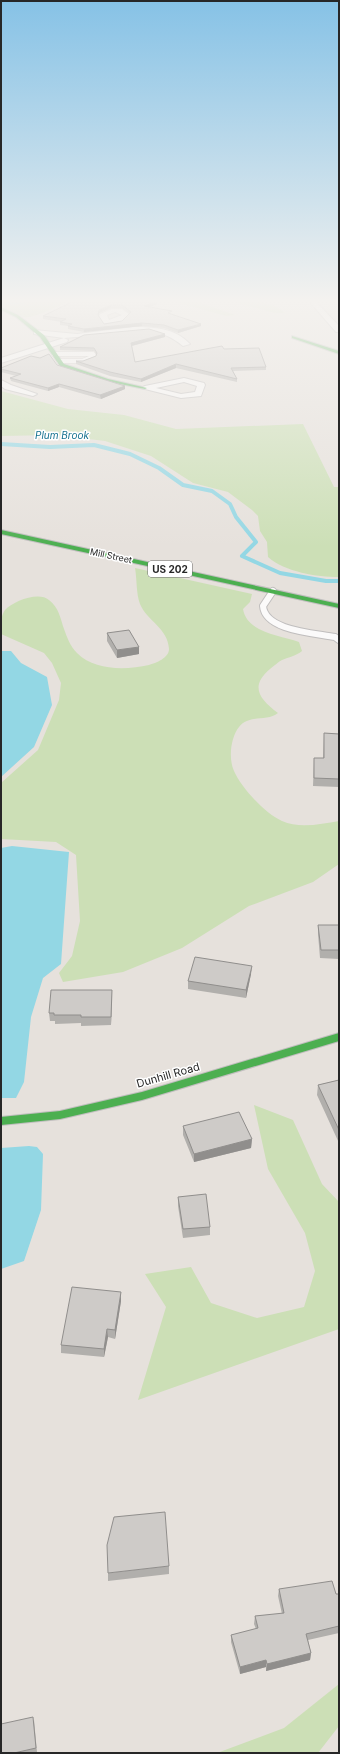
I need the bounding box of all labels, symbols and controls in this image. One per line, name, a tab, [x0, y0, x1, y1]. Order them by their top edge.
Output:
water label: Plum Brook	[35, 429, 89, 441]
street label: Mill Street	[89, 546, 133, 565]
road number: US 202	[148, 561, 192, 577]
street label: Dunhill Road	[135, 1059, 201, 1091]

